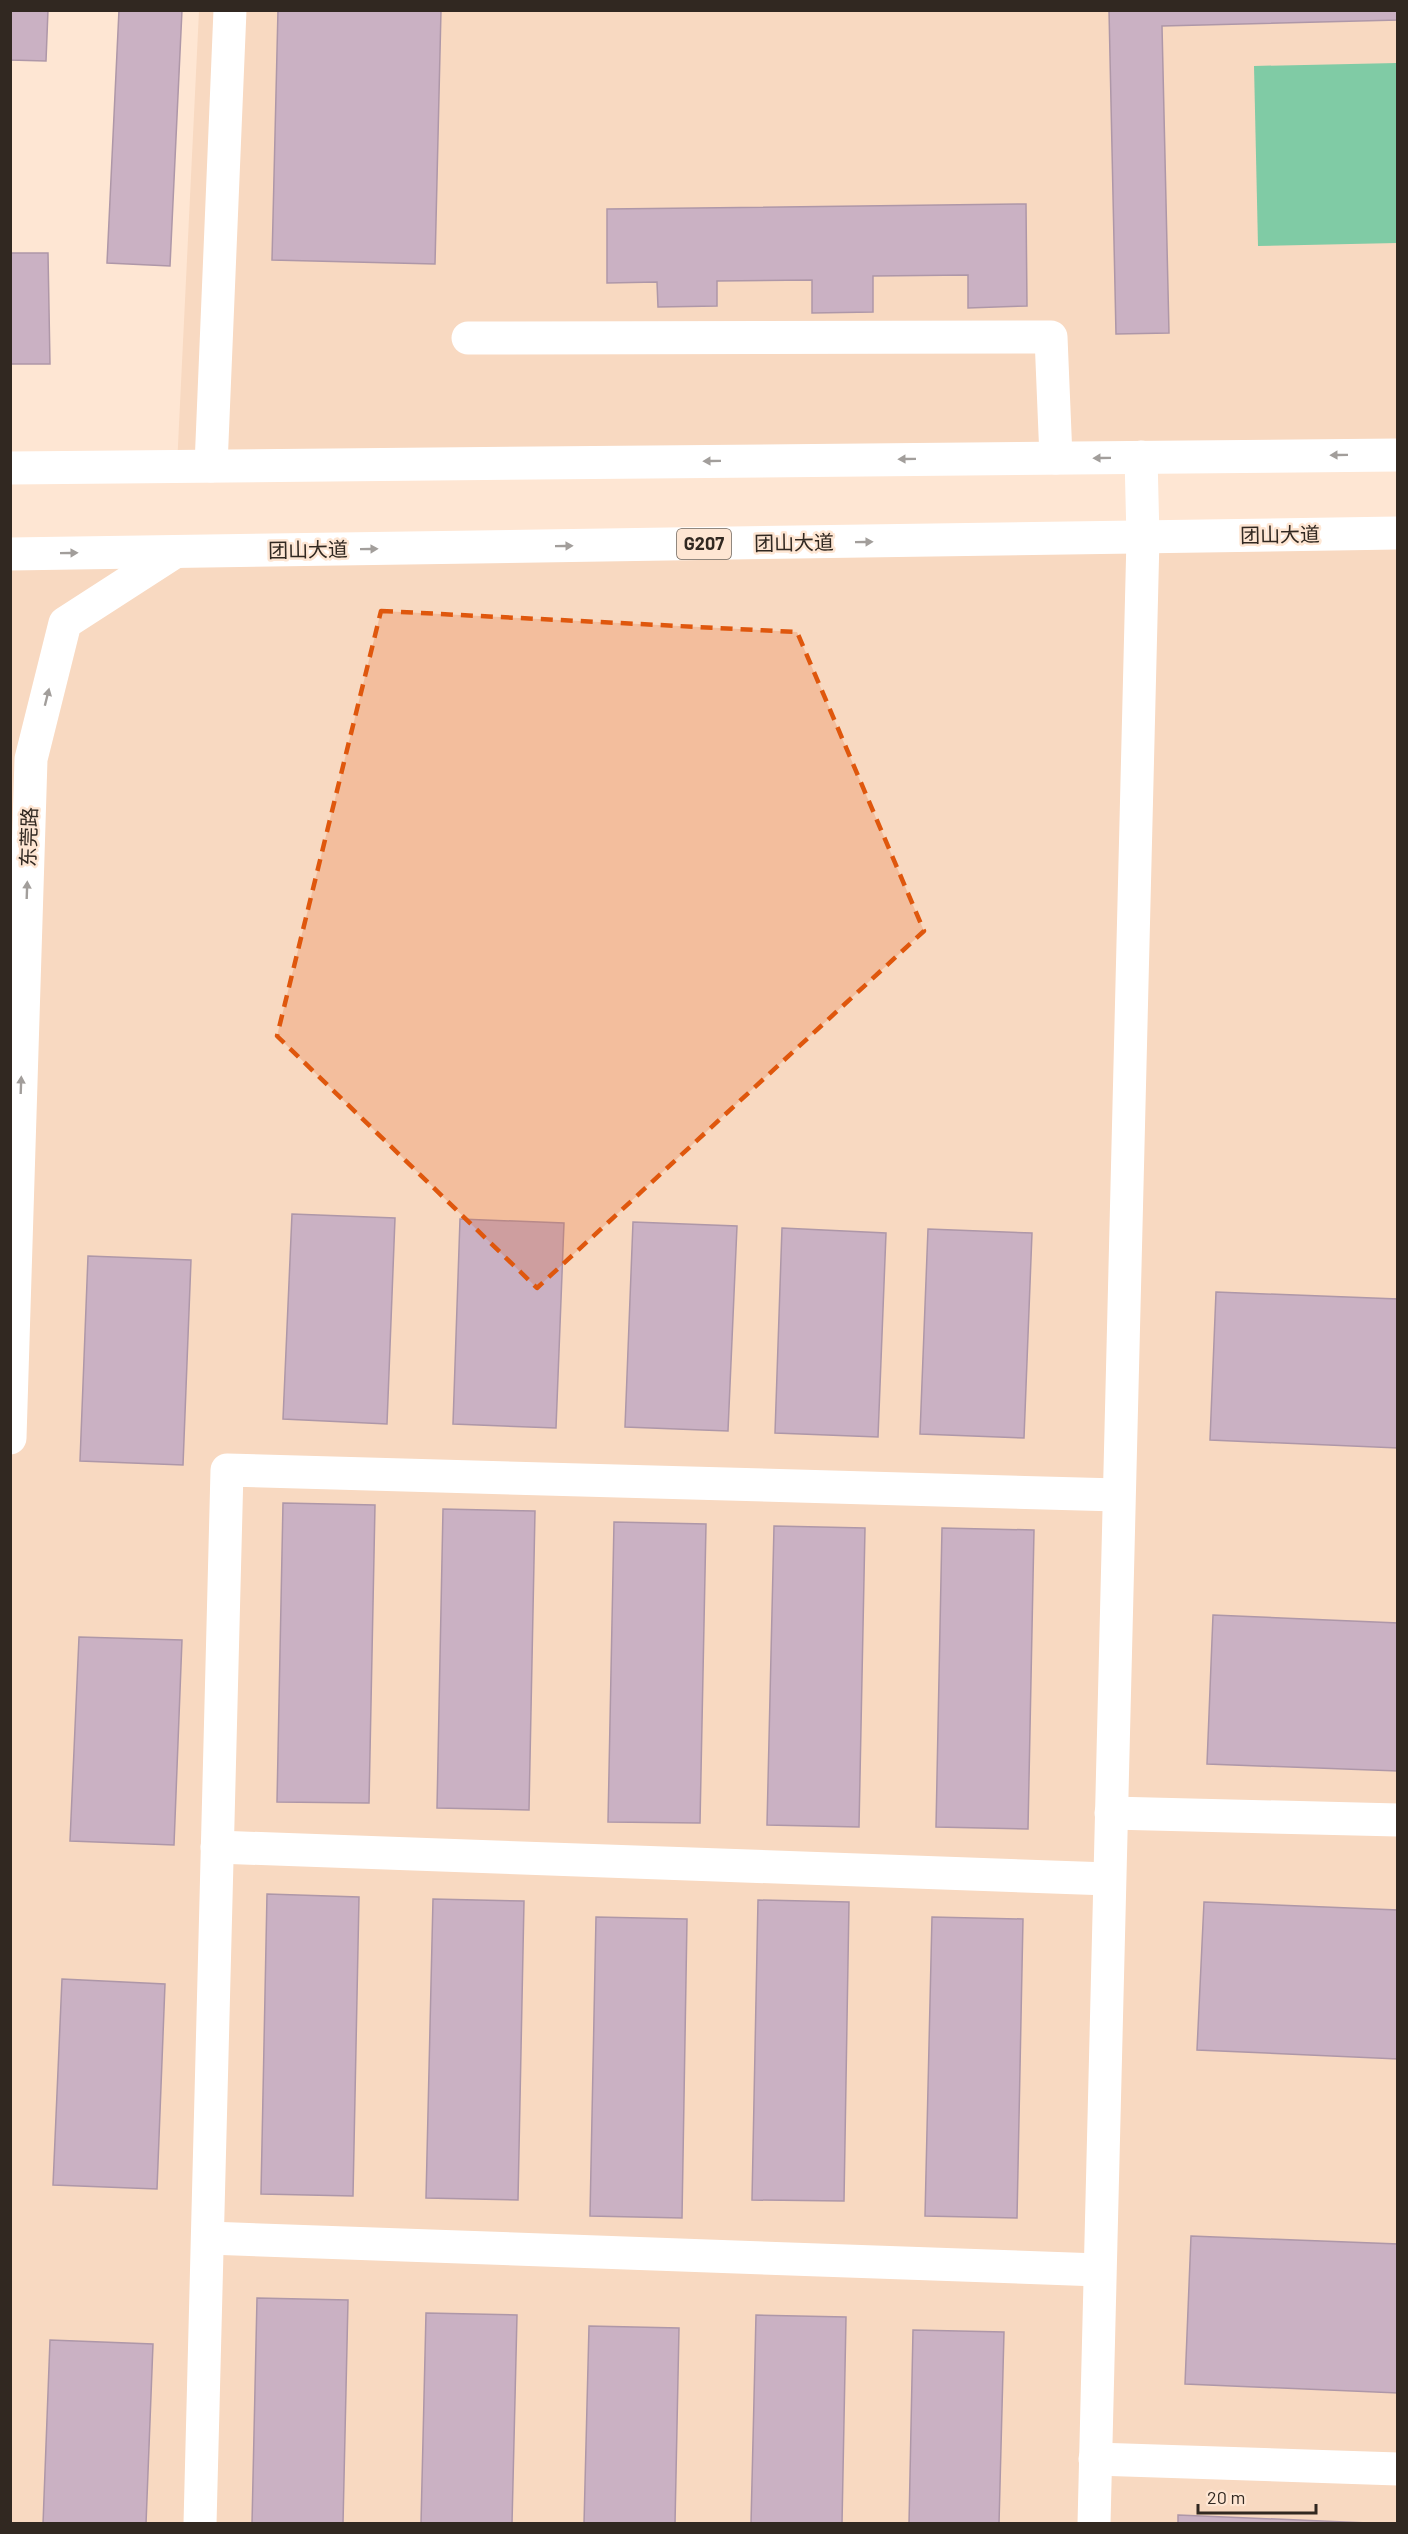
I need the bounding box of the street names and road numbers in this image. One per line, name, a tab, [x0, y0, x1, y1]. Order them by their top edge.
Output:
street label: 团山大道	[1240, 521, 1320, 547]
road number: G207	[677, 529, 731, 559]
street label: 团山大道	[754, 529, 834, 555]
street label: 团山大道	[268, 536, 348, 562]
street label: 东莞路	[15, 807, 41, 867]

